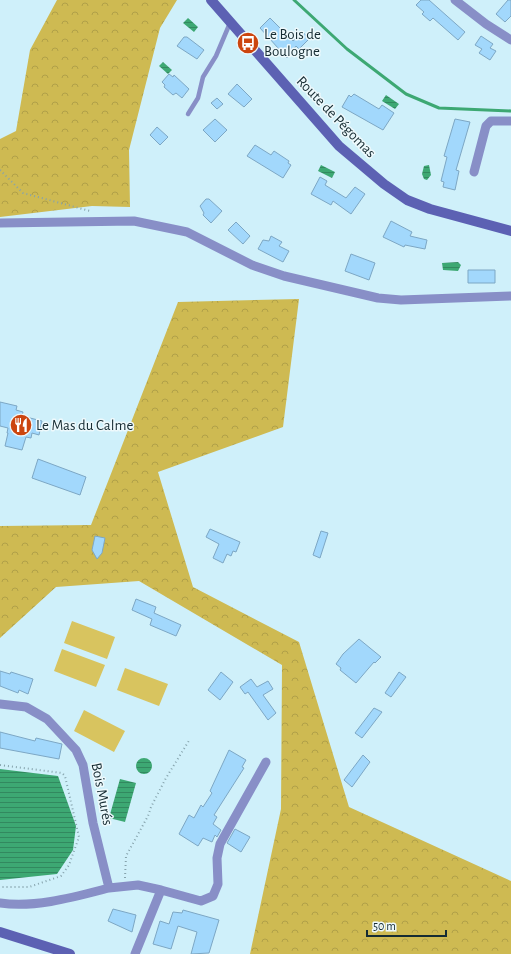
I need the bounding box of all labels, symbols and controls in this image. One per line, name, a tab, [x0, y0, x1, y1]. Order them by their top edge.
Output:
place label: Le Bois de Boulogne	[264, 27, 321, 59]
bus stop icon: Le Bois de Boulogne	[235, 30, 261, 56]
street label: Route de Pégomas	[293, 73, 379, 161]
restaurant icon: Le Mas du Calme	[8, 412, 34, 438]
place label: Le Mas du Calme	[36, 418, 133, 433]
street label: Bois Murés	[89, 762, 115, 826]
scale bar	[367, 912, 446, 938]
text: 50 m	[373, 920, 396, 932]

